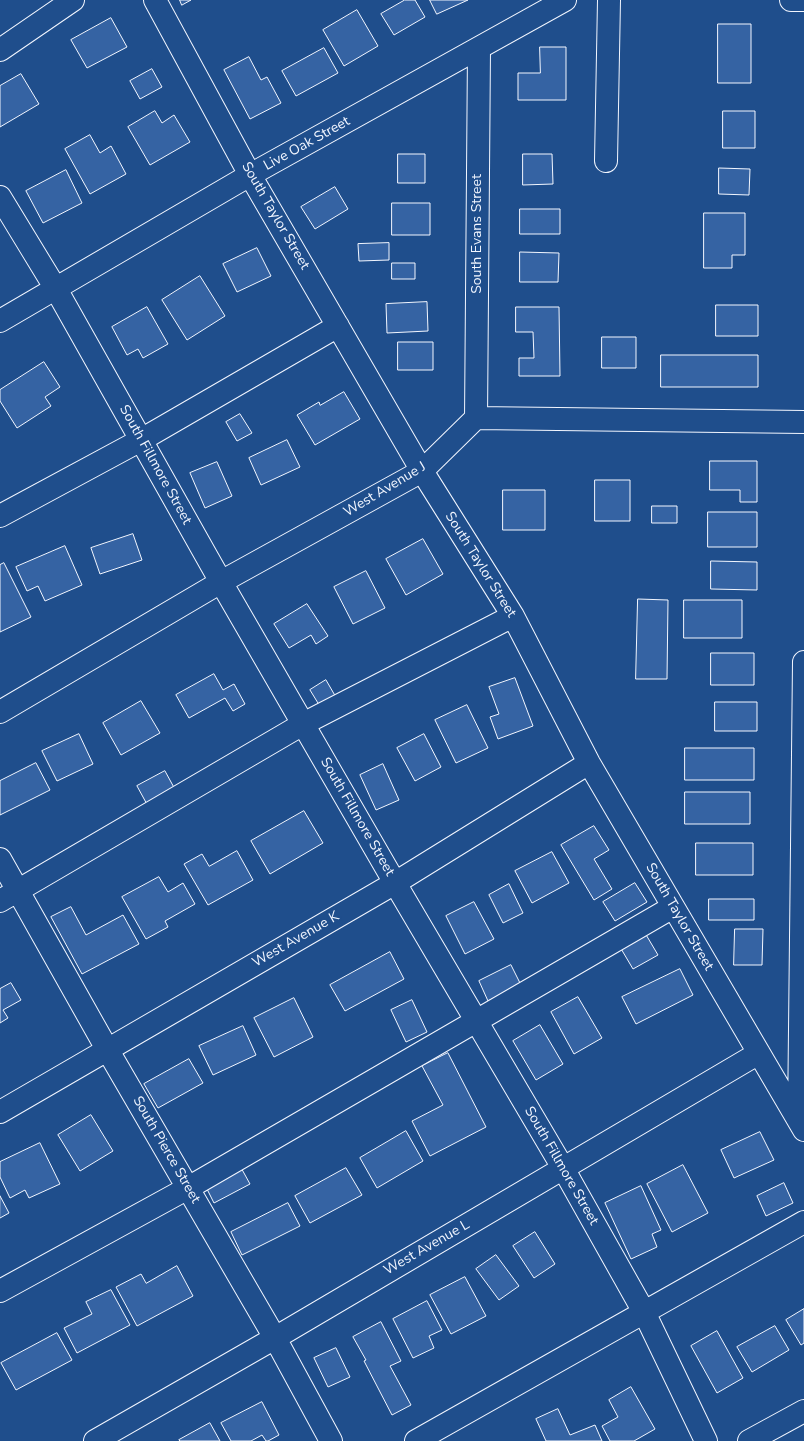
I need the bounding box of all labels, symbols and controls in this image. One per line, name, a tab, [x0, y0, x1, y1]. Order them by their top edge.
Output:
street label: Live Oak Street	[261, 113, 353, 175]
street label: South Taylor Street	[237, 159, 313, 273]
street label: South Evans Street	[470, 174, 486, 294]
street label: South Fillmore Street	[115, 402, 195, 528]
street label: West Avenue J	[341, 459, 429, 521]
street label: South Taylor Street	[441, 509, 519, 621]
street label: South Fillmore Street	[316, 755, 398, 879]
street label: South Taylor Street	[641, 860, 717, 974]
street label: West Avenue K	[250, 908, 342, 972]
street label: South Pierce Street	[129, 1094, 203, 1206]
street label: South Fillmore Street	[520, 1104, 602, 1228]
street label: West Avenue L	[381, 1217, 473, 1279]

